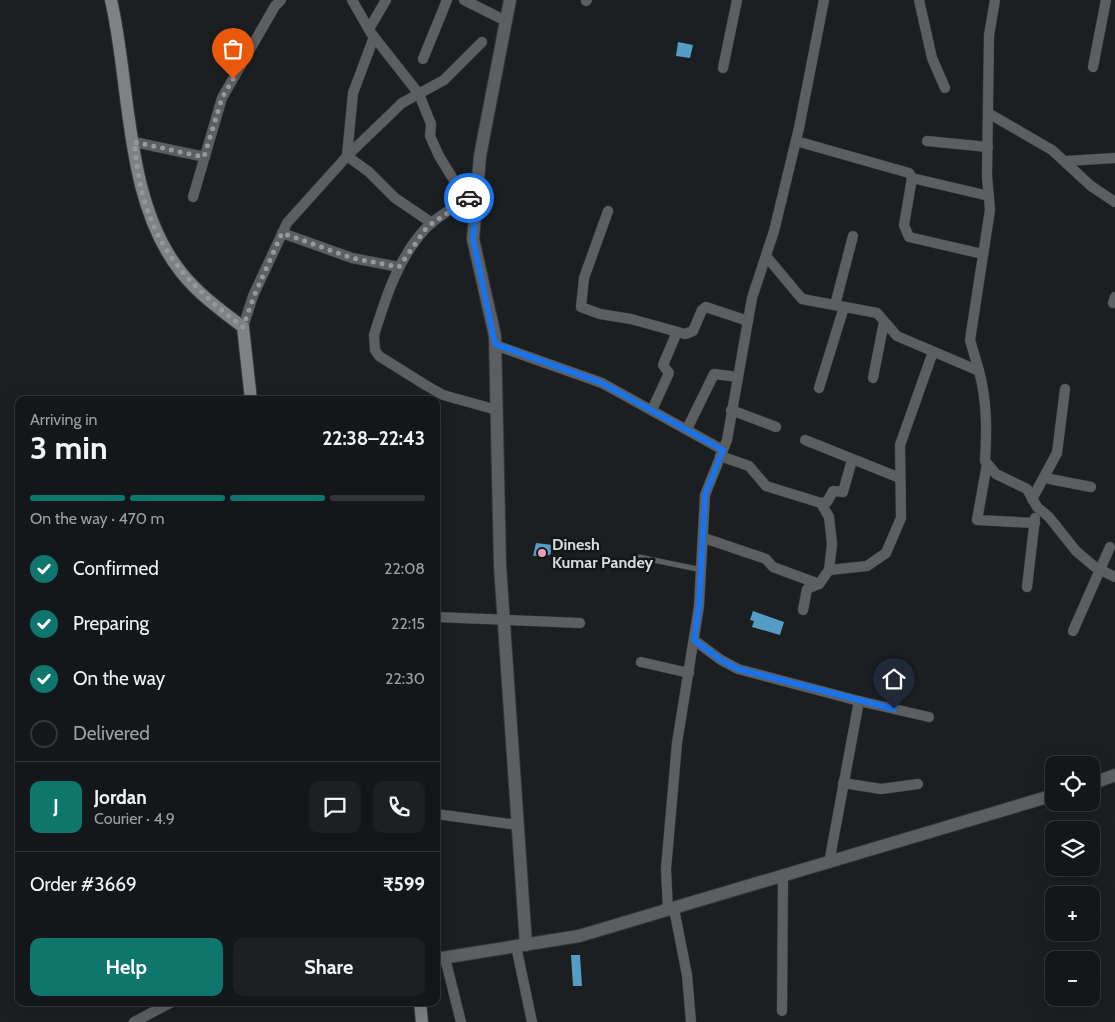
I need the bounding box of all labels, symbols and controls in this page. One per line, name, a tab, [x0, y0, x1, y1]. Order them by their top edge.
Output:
pin	[212, 28, 254, 79]
icon: bag	[219, 35, 247, 63]
courier	[444, 173, 494, 223]
icon: car	[455, 184, 483, 212]
text: Arriving in	[30, 410, 97, 429]
text: 22:38–22:43	[322, 427, 425, 450]
text: 3 min	[30, 428, 108, 467]
text: On the way · 470 m	[30, 509, 165, 528]
place label: Dinesh Kumar Pandey	[552, 535, 654, 572]
marker: Dinesh Kumar Pandey	[536, 547, 548, 559]
icon: check	[30, 555, 58, 583]
text: Confirmed	[73, 557, 159, 580]
text: 22:08	[384, 559, 425, 578]
icon: check	[30, 610, 58, 638]
text: Preparing	[73, 612, 149, 635]
text: 22:15	[391, 614, 425, 633]
pin	[873, 658, 915, 709]
icon: check	[30, 665, 58, 693]
icon: home	[880, 665, 908, 693]
text: On the way	[73, 667, 165, 690]
text: 22:30	[385, 669, 425, 688]
text: Delivered	[73, 722, 150, 745]
map controls	[1045, 756, 1100, 1006]
button: locate	[1045, 756, 1100, 811]
button: chat	[309, 781, 361, 833]
button: phone	[373, 781, 425, 833]
text: Jordan	[94, 786, 147, 809]
text: J	[53, 795, 59, 818]
text: Courier · 4.9	[94, 809, 175, 828]
button: layers	[1045, 821, 1100, 876]
text: Order #3669	[30, 873, 137, 896]
text: ₹599	[383, 873, 425, 896]
button: +	[1045, 886, 1100, 941]
button: Help	[30, 938, 223, 996]
button: Share	[233, 938, 425, 996]
button: −	[1045, 951, 1100, 1006]

